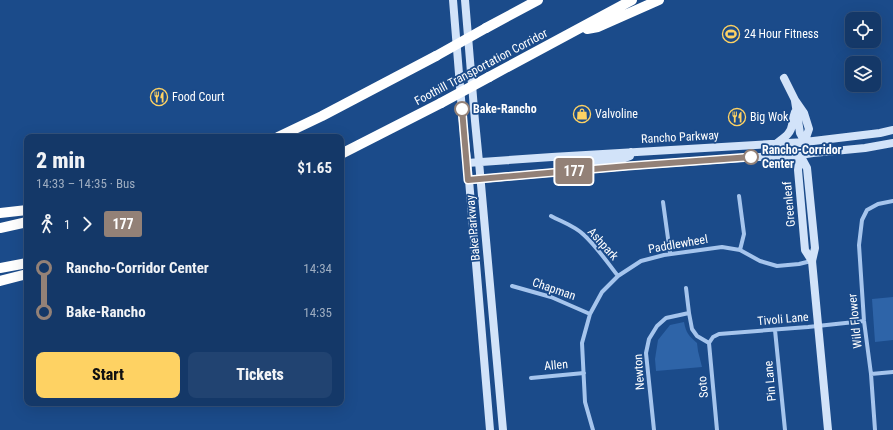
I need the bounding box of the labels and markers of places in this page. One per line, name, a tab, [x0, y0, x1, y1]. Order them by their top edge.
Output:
sports icon: 24 Hour Fitness	[721, 24, 741, 44]
place label: 24 Hour Fitness	[744, 27, 819, 41]
restaurant icon: Food Court	[149, 87, 169, 107]
place label: Food Court	[172, 90, 225, 104]
marker: Bake-Rancho	[454, 101, 470, 117]
place label: Bake-Rancho	[473, 102, 537, 116]
shop icon: Valvoline	[572, 104, 592, 124]
place label: Valvoline	[595, 107, 638, 121]
restaurant icon: Big Wok	[727, 107, 747, 127]
place label: Big Wok	[750, 110, 789, 124]
place label: Rancho-Corridor Center	[762, 143, 842, 171]
marker: Rancho-Corridor Center	[743, 149, 759, 165]

